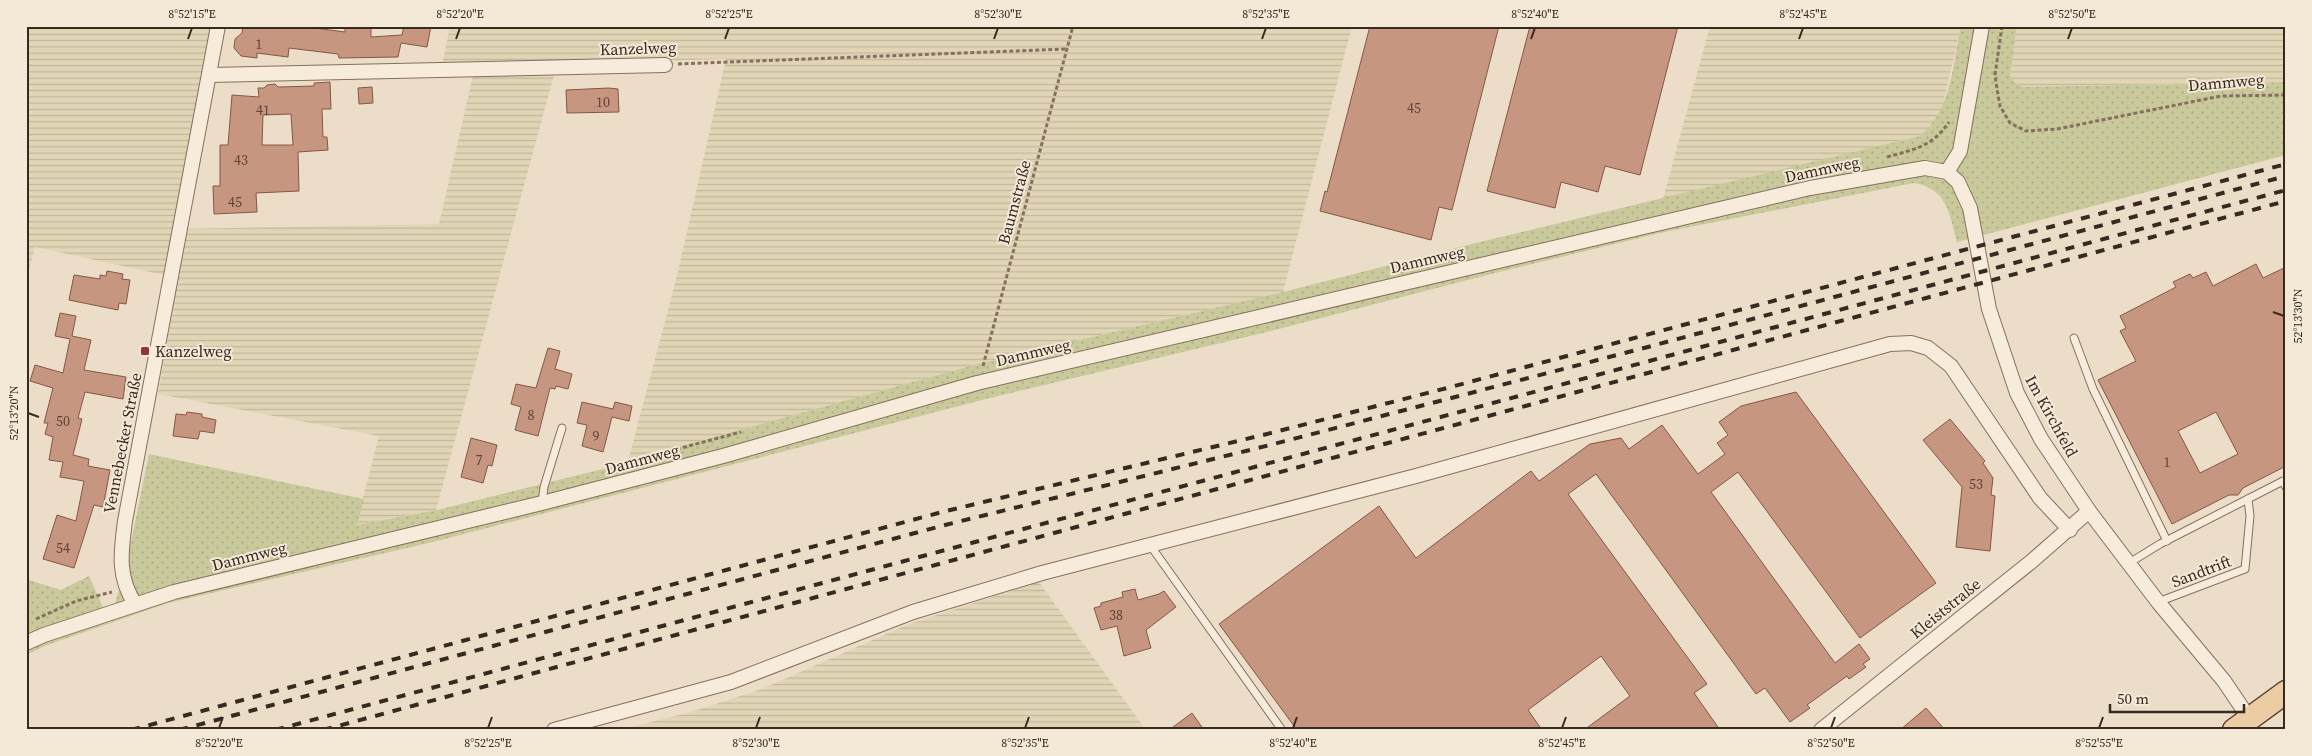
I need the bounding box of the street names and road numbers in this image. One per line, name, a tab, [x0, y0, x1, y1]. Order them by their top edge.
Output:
street label: Kanzelweg	[599, 36, 677, 60]
street label: Dammweg	[2187, 68, 2265, 96]
street label: Dammweg	[1782, 150, 1862, 188]
street label: Baumstraße	[992, 157, 1036, 247]
street label: Dammweg	[1387, 240, 1467, 278]
street label: Dammweg	[993, 333, 1073, 371]
street label: Vennebecker Straße	[98, 371, 146, 515]
street label: Im Kirchfeld	[2020, 371, 2084, 461]
street label: Dammweg	[602, 439, 682, 479]
street label: Dammweg	[209, 536, 289, 576]
street label: Sandtrift	[2168, 549, 2235, 592]
street label: Kleiststraße	[1905, 573, 1985, 643]

